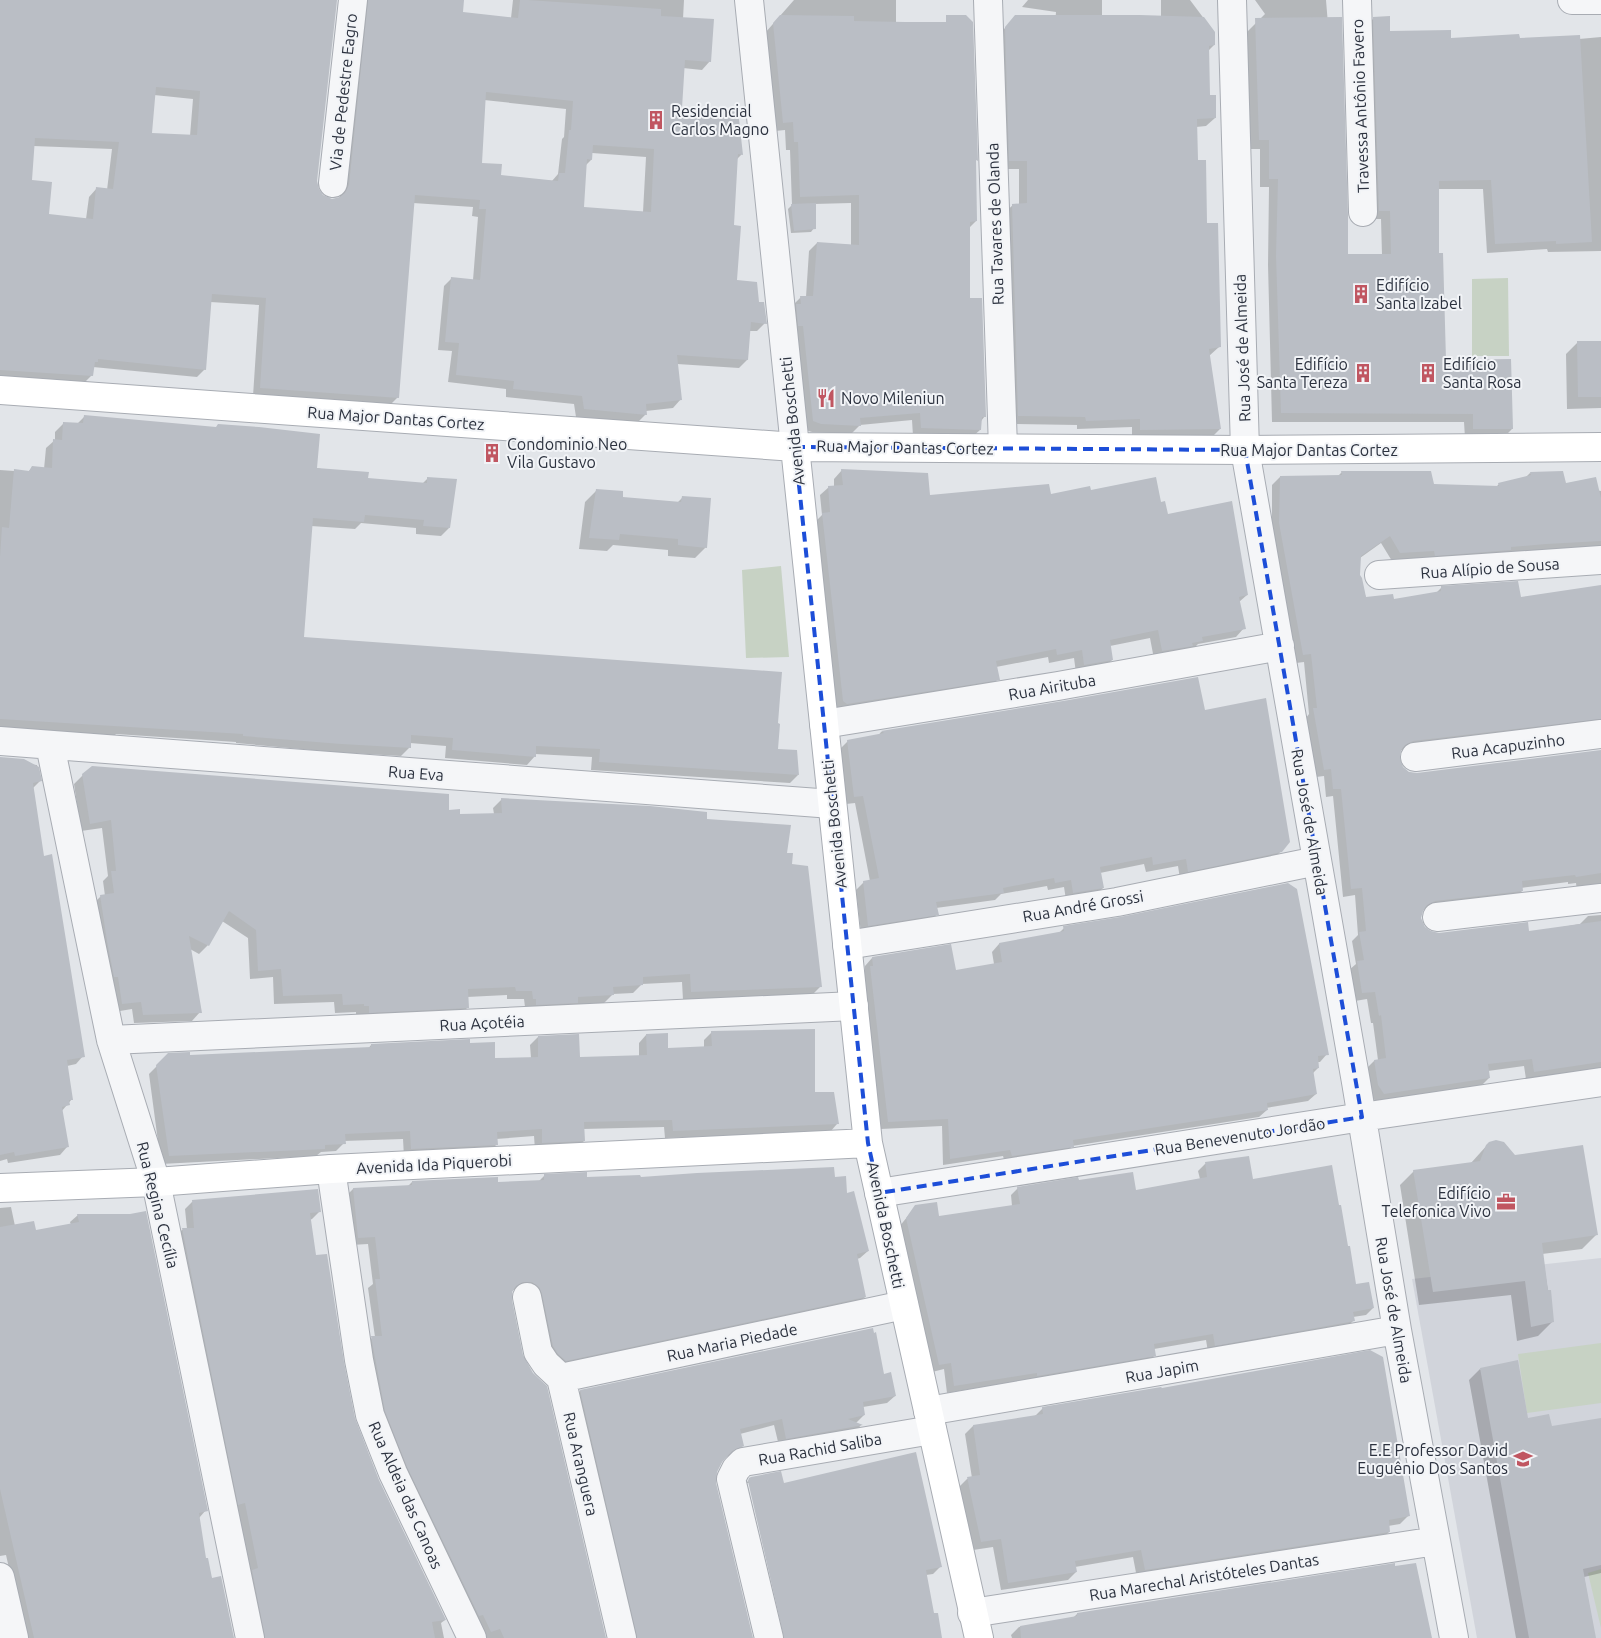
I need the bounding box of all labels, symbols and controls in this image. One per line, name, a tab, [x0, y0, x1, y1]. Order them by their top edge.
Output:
street label: Via de Pedestre Eagro	[326, 12, 360, 172]
street label: Travessa Antônio Favero	[1348, 19, 1372, 193]
place label: Residencial Carlos Magno	[671, 102, 769, 138]
building icon: Residencial Carlos Magno	[645, 109, 667, 131]
street label: Rua Tavares de Olanda	[983, 143, 1007, 305]
street label: Rua José de Almeida	[1230, 274, 1254, 422]
place label: Edifício Santa Izabel	[1376, 276, 1462, 312]
building icon: Edifício Santa Izabel	[1350, 283, 1372, 305]
place label: Edifício Santa Tereza	[1257, 355, 1348, 391]
place label: Edifício Santa Rosa	[1443, 355, 1521, 391]
street label: Avenida Boschetti	[776, 356, 808, 486]
building icon: Edifício Santa Tereza	[1352, 362, 1374, 384]
building icon: Edifício Santa Rosa	[1417, 362, 1439, 384]
restaurant icon: Novo Mileniun	[815, 387, 837, 409]
place label: Novo Mileniun	[841, 389, 945, 407]
street label: Rua Major Dantas Cortez	[307, 403, 485, 433]
place label: Condominio Neo Vila Gustavo	[507, 435, 627, 471]
street label: Rua Major Dantas Cortez	[816, 436, 994, 458]
street label: Rua Major Dantas Cortez	[1220, 441, 1398, 459]
building icon: Condominio Neo Vila Gustavo	[481, 442, 503, 464]
street label: Rua Alípio de Sousa	[1420, 554, 1560, 582]
street label: Rua Airituba	[1007, 670, 1097, 704]
street label: Rua Acapuzinho	[1450, 730, 1566, 762]
street label: Rua José de Almeida	[1288, 747, 1332, 897]
street label: Avenida Boschetti	[818, 759, 850, 889]
street label: Rua Eva	[388, 762, 444, 784]
street label: Rua André Grossi	[1021, 887, 1145, 925]
street label: Rua Açotéia	[439, 1012, 525, 1034]
street label: Rua Benevenuto Jordão	[1153, 1114, 1327, 1158]
street label: Rua Regina Cecília	[134, 1140, 182, 1270]
street label: Avenida Ida Piquerobi	[356, 1151, 512, 1177]
street label: Avenida Boschetti	[864, 1160, 908, 1290]
place label: Edifício Telefonica Vivo	[1382, 1184, 1491, 1220]
office icon: Edifício Telefonica Vivo	[1495, 1191, 1517, 1213]
street label: Rua José de Almeida	[1372, 1235, 1416, 1385]
street label: Rua Maria Piedade	[665, 1319, 799, 1365]
street label: Rua Japim	[1124, 1356, 1200, 1386]
street label: Rua Aranguera	[560, 1410, 602, 1518]
street label: Rua Aldeia das Canoas	[365, 1418, 447, 1572]
street label: Rua Rachid Saliba	[757, 1429, 883, 1469]
place label: E.E Professor David Euguênio Dos Santos	[1357, 1441, 1508, 1477]
school or university icon: E.E Professor David Euguênio Dos Santos	[1512, 1448, 1534, 1470]
street label: Rua Marechal Aristóteles Dantas	[1088, 1550, 1320, 1604]

